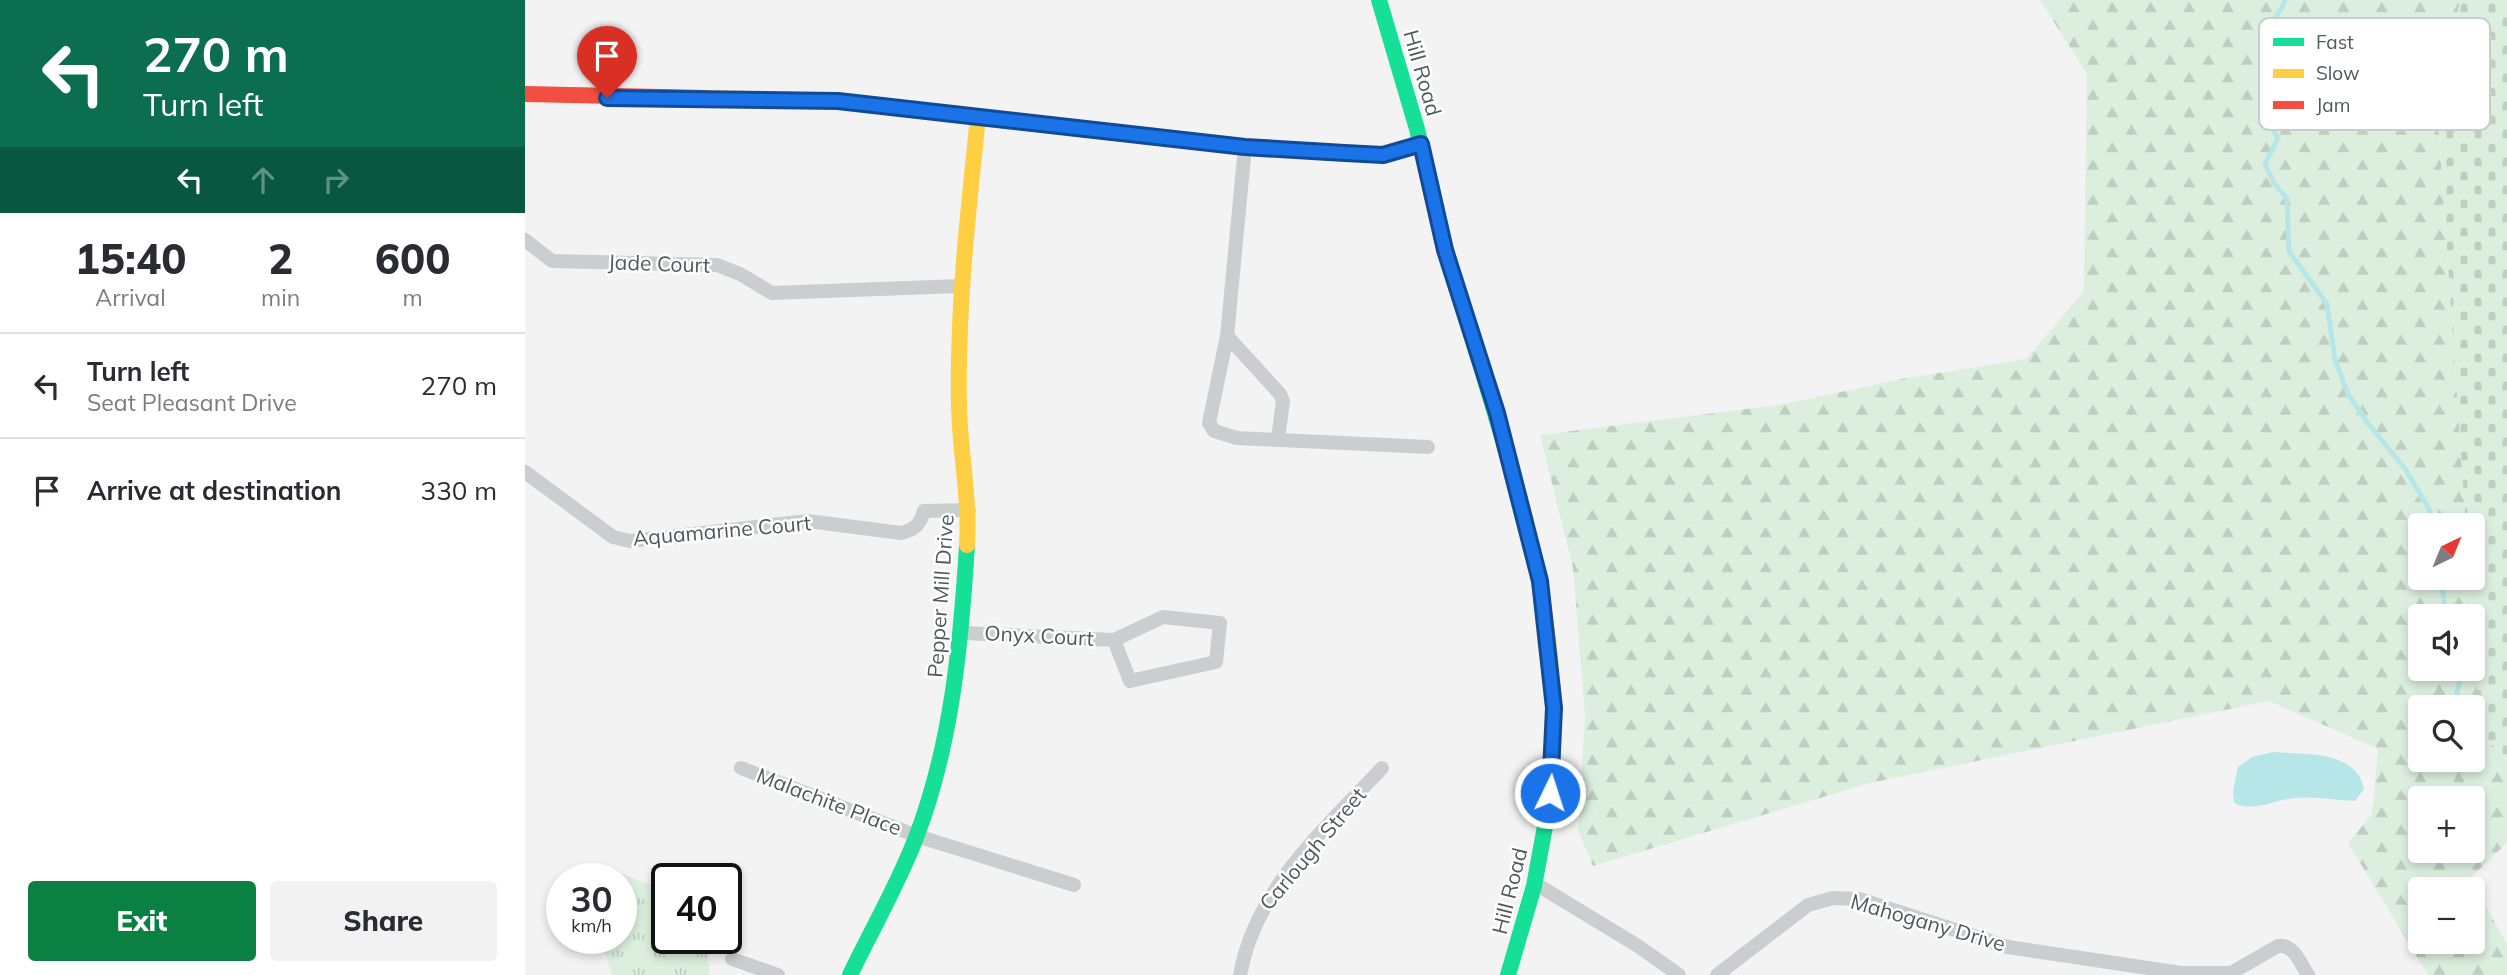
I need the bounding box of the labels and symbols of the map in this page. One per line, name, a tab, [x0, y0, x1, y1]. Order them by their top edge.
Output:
legend	[2259, 18, 2490, 130]
pin	[577, 26, 637, 98]
street label: Hill Road	[1398, 27, 1448, 119]
text: Fast	[2316, 30, 2354, 54]
text: Slow	[2316, 61, 2360, 85]
text: Jam	[2316, 93, 2350, 117]
street label: Jade Court	[607, 248, 711, 278]
street label: Aquamarine Court	[632, 509, 812, 551]
street label: Pepper Mill Drive	[921, 513, 959, 678]
north arrow	[2408, 513, 2485, 590]
street label: Onyx Court	[984, 619, 1094, 651]
position arrow	[1513, 756, 1587, 830]
street label: Malachite Place	[753, 762, 905, 841]
street label: Carlough Street	[1253, 782, 1371, 915]
street label: Hill Road	[1486, 845, 1532, 937]
speed limit sign: 40	[651, 863, 742, 954]
street label: Mahogany Drive	[1848, 888, 2009, 957]

